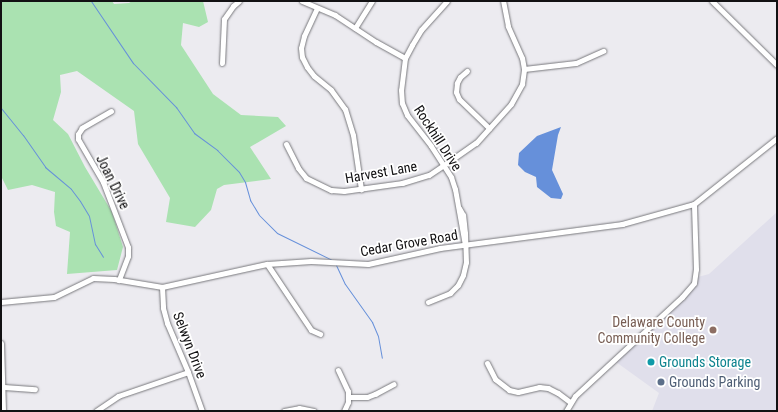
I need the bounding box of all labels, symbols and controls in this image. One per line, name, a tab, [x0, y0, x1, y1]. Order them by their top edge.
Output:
street label: Rockhill Drive	[411, 102, 465, 174]
street label: Joan Drive	[93, 152, 133, 212]
street label: Harvest Lane	[344, 157, 418, 187]
street label: Cedar Grove Road	[359, 226, 459, 260]
street label: Selwyn Drive	[170, 309, 210, 381]
place label: Delaware County Community College	[598, 314, 705, 346]
marker: Delaware County Community College	[708, 325, 718, 335]
place label: Grounds Storage	[659, 354, 751, 370]
marker: Grounds Storage	[646, 357, 656, 367]
place label: Grounds Parking	[669, 374, 760, 390]
marker: Grounds Parking	[656, 377, 666, 387]

